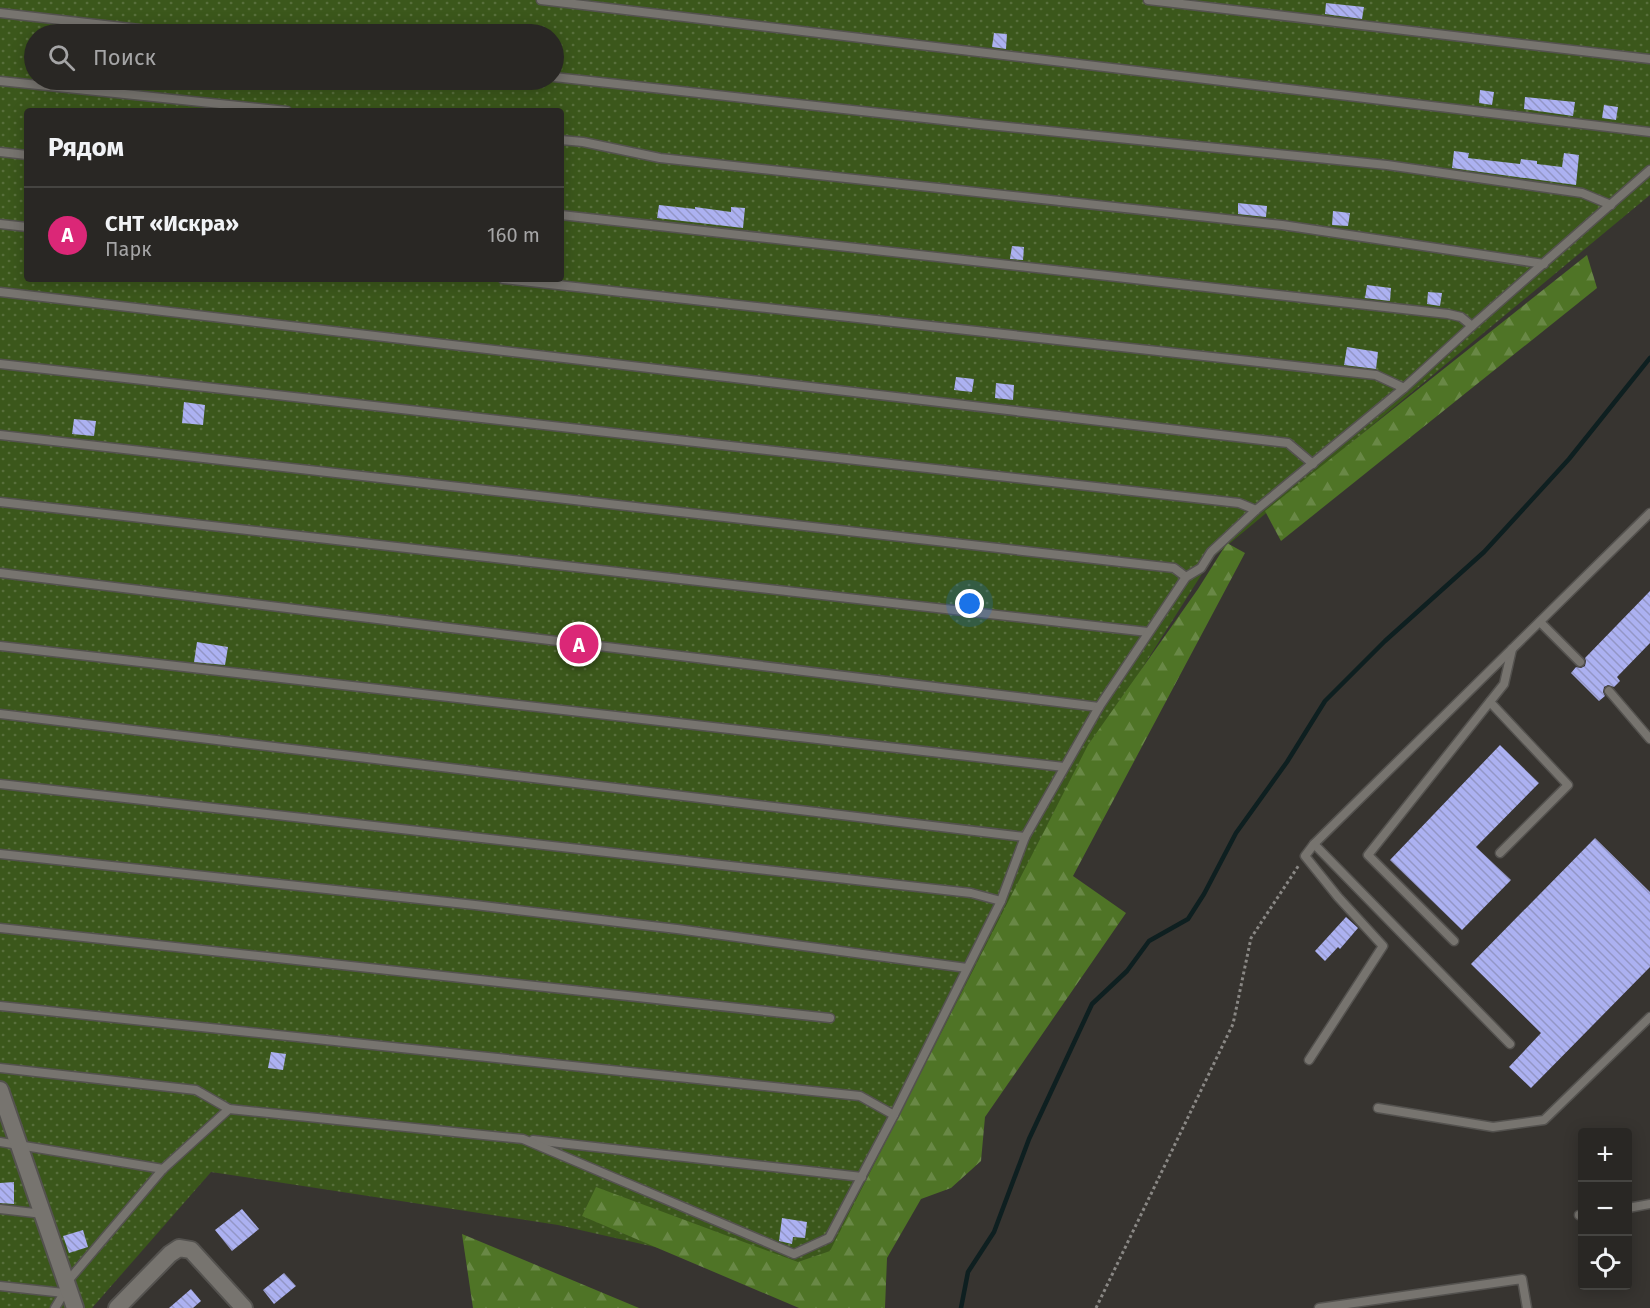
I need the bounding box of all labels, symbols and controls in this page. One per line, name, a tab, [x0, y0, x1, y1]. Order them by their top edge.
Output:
search box	[24, 24, 564, 90]
icon: search	[45, 41, 78, 74]
text: Поиск	[93, 44, 156, 71]
text: Рядом	[48, 132, 124, 163]
text: СНТ «Искра»	[105, 210, 239, 237]
text: A	[62, 223, 73, 247]
text: 160 m	[487, 223, 540, 247]
text: Парк	[105, 237, 152, 261]
your location	[955, 589, 984, 618]
pin: A	[560, 622, 598, 666]
map controls	[1578, 1128, 1632, 1290]
button: +	[1578, 1128, 1632, 1182]
button: −	[1578, 1182, 1632, 1236]
button: locate	[1578, 1236, 1632, 1290]

